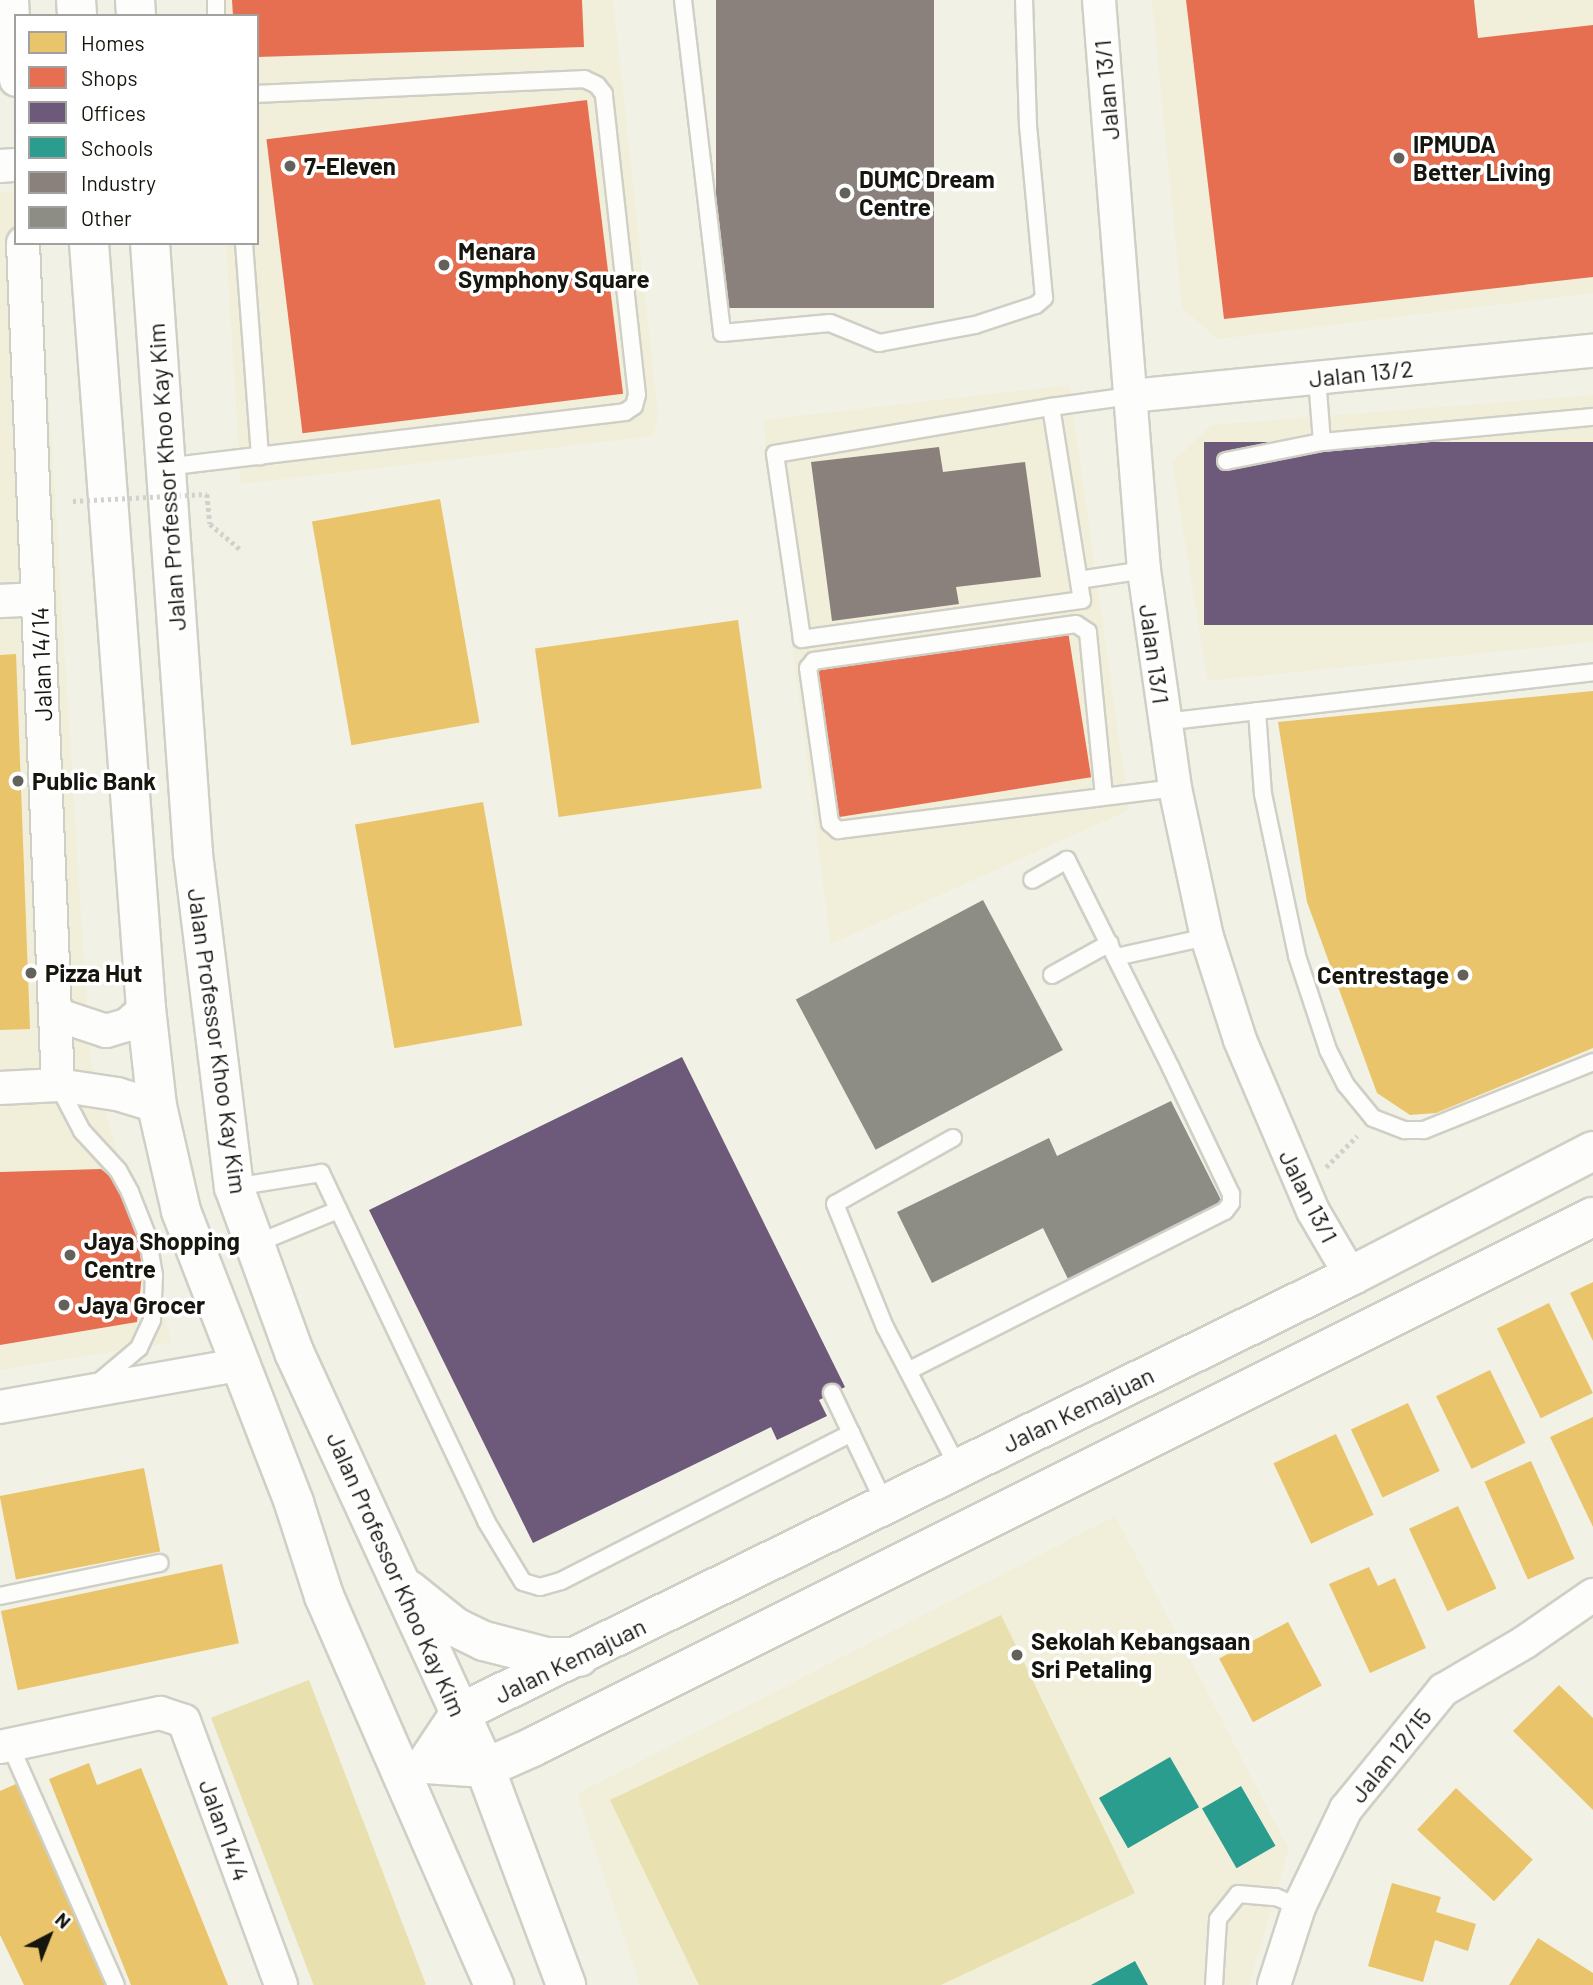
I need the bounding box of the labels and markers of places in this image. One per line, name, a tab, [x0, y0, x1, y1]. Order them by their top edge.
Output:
place label: IPMUDA Better Living	[1413, 130, 1551, 186]
marker: IPMUDA Better Living	[1391, 150, 1407, 166]
place label: 7-Eleven	[304, 152, 396, 180]
marker: 7-Eleven	[282, 158, 298, 174]
place label: DUMC Dream Centre	[859, 165, 995, 221]
marker: DUMC Dream Centre	[837, 185, 853, 201]
place label: Menara Symphony Square	[458, 237, 650, 293]
marker: Menara Symphony Square	[436, 257, 452, 273]
place label: Public Bank	[32, 767, 156, 795]
marker: Public Bank	[10, 773, 26, 789]
place label: Pizza Hut	[45, 959, 142, 987]
place label: Centrestage	[1317, 961, 1449, 989]
marker: Pizza Hut	[23, 965, 39, 981]
marker: Centrestage	[1455, 967, 1471, 983]
place label: Jaya Shopping Centre	[84, 1227, 240, 1283]
marker: Jaya Shopping Centre	[62, 1247, 78, 1263]
place label: Jaya Grocer	[78, 1291, 205, 1319]
marker: Jaya Grocer	[56, 1297, 72, 1313]
place label: Sekolah Kebangsaan Sri Petaling	[1031, 1627, 1250, 1683]
marker: Sekolah Kebangsaan Sri Petaling	[1009, 1647, 1025, 1663]

